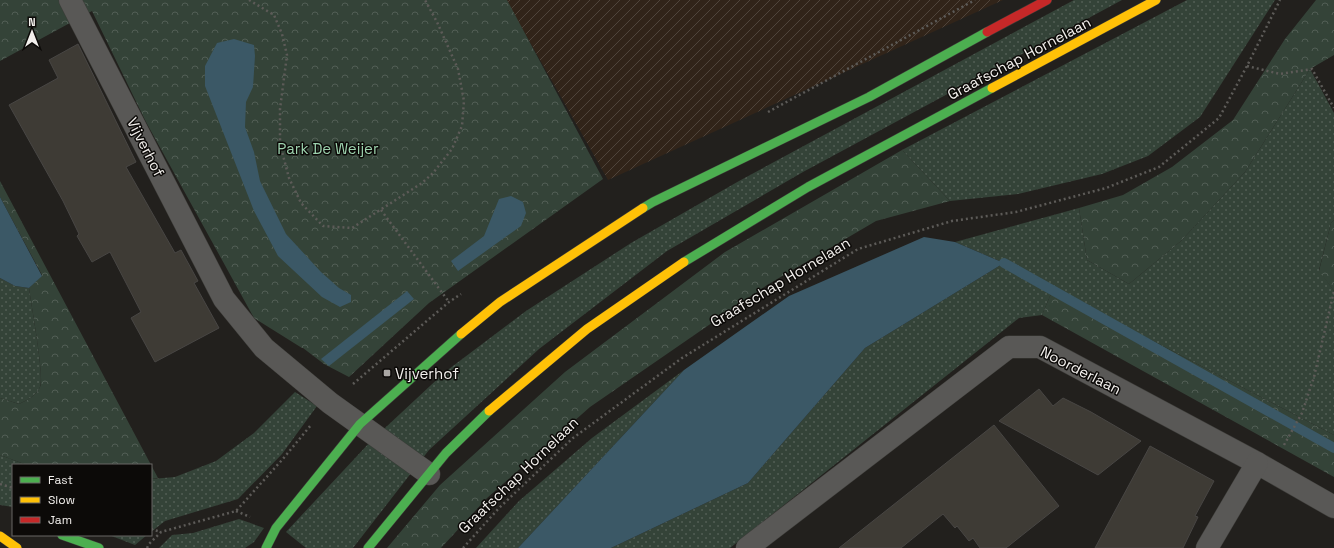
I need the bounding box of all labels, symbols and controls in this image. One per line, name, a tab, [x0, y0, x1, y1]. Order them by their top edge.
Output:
north arrow	[12, 12, 52, 52]
street label: Graafschap Hornelaan	[944, 12, 1094, 104]
text: N	[28, 15, 36, 29]
street label: Vijverhof	[123, 114, 169, 180]
park label: Park De Weijer	[277, 139, 379, 158]
street label: Graafschap Hornelaan	[707, 233, 853, 331]
street label: Noorderlaan	[1037, 342, 1125, 398]
place label: Vijverhof	[395, 364, 459, 383]
marker: Vijverhof	[382, 368, 392, 378]
street label: Graafschap Hornelaan	[454, 413, 582, 537]
legend	[12, 464, 152, 536]
text: Fast	[48, 472, 73, 488]
text: Slow	[48, 492, 75, 508]
text: Jam	[48, 512, 72, 528]

